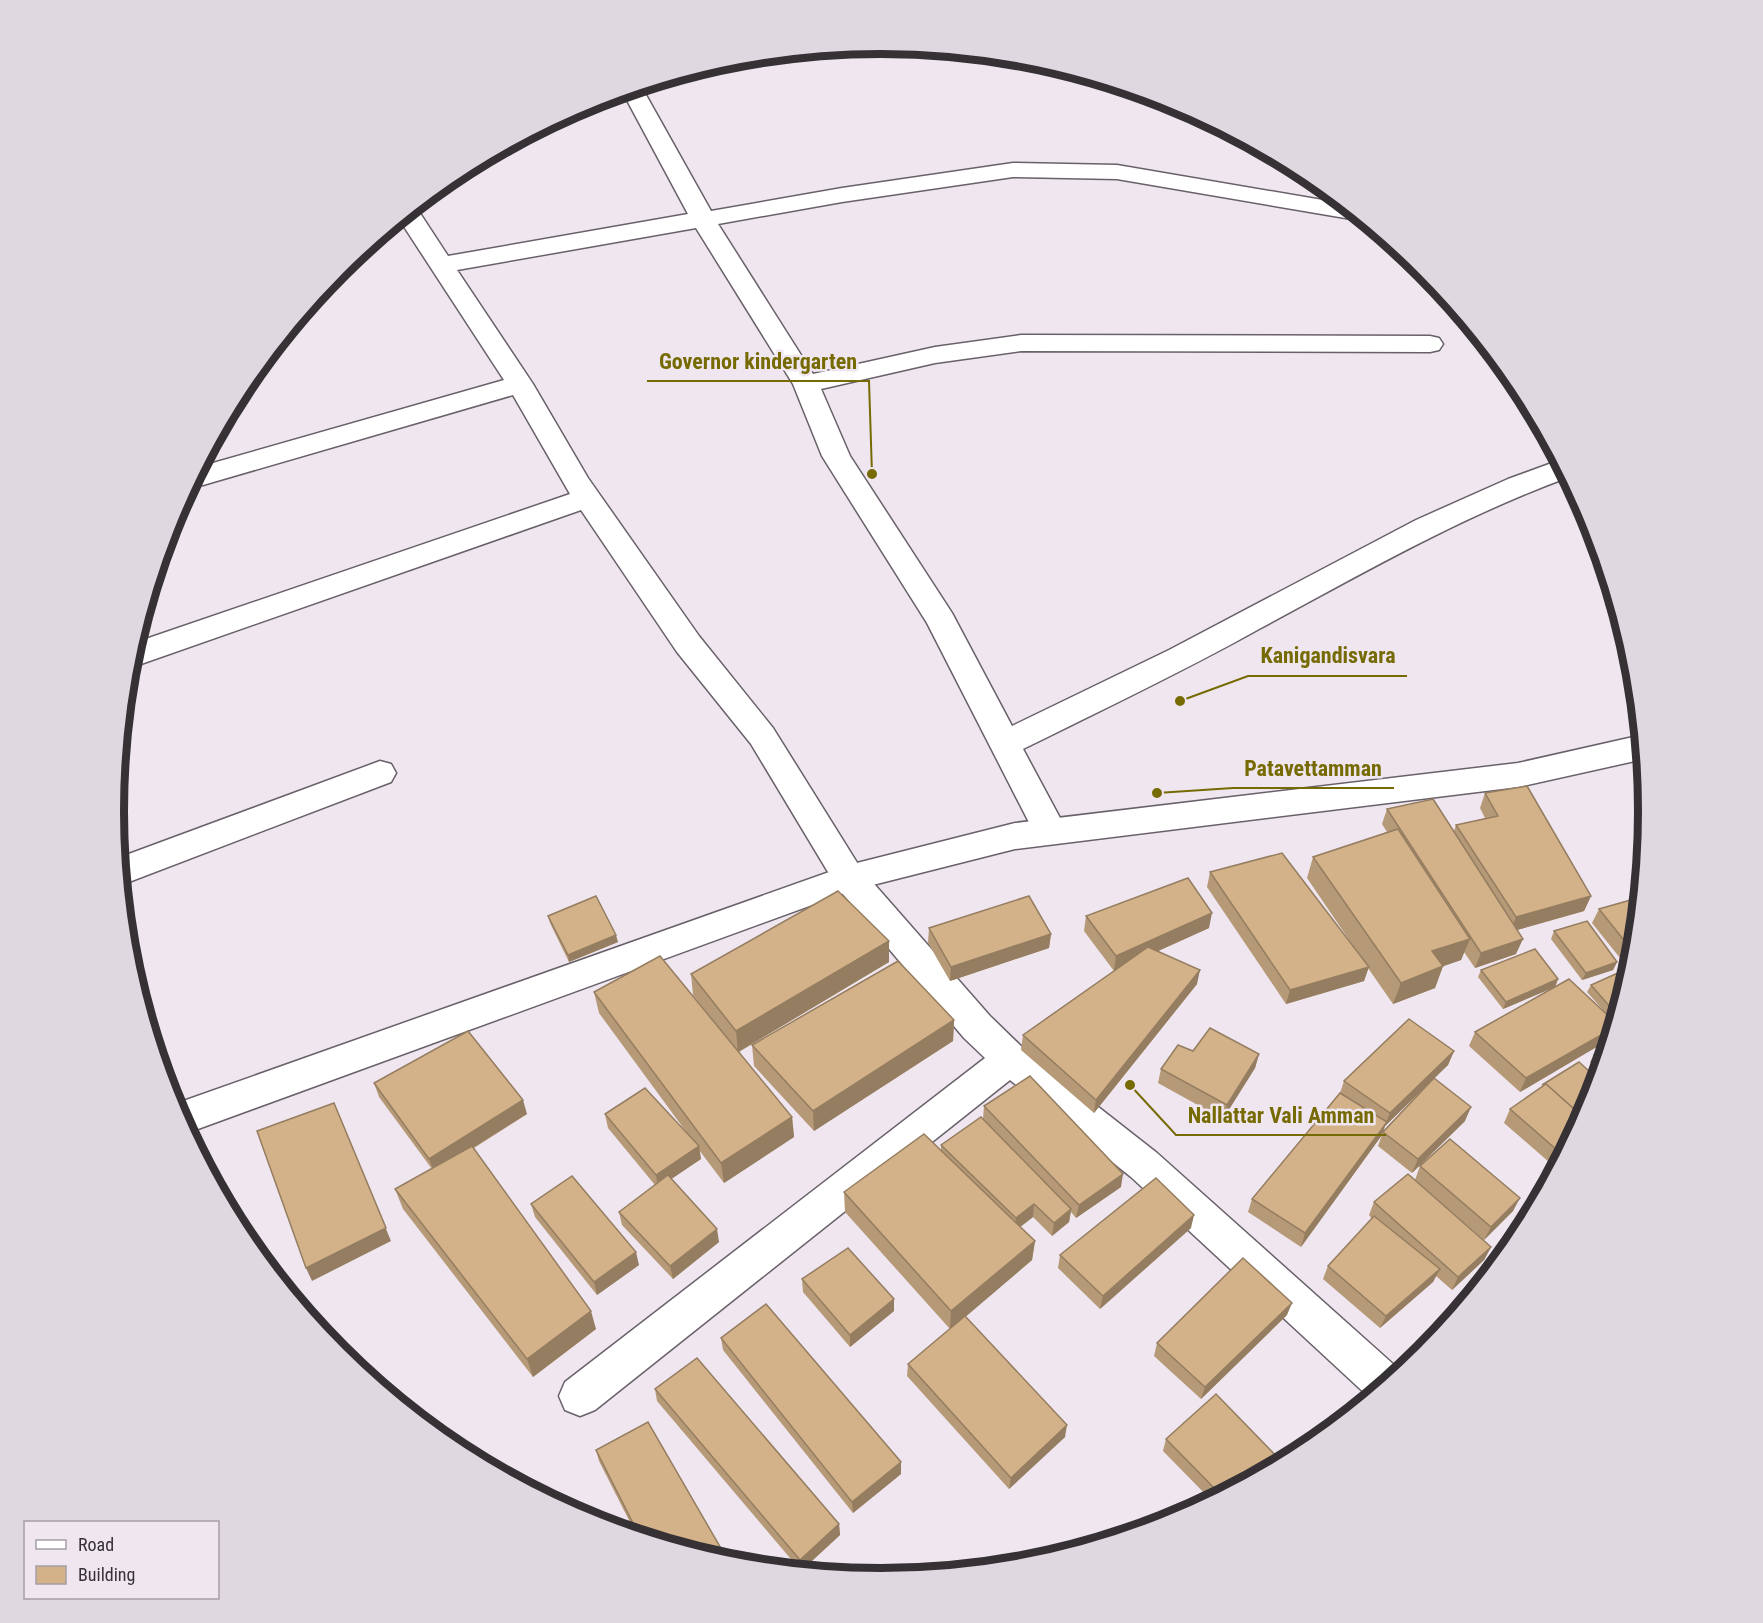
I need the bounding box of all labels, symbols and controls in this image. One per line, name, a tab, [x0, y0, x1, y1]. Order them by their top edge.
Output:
callout: Governor kindergarten	[647, 341, 869, 381]
text: Governor kindergarten	[659, 349, 857, 374]
callout: Kanigandisvara	[1248, 636, 1407, 676]
text: Kanigandisvara	[1260, 643, 1396, 668]
callout: Patavettamman	[1233, 748, 1394, 788]
text: Patavettamman	[1244, 756, 1382, 781]
callout: Nallattar Vali Amman	[1176, 1095, 1386, 1135]
text: Nallattar Vali Amman	[1188, 1103, 1374, 1128]
legend	[24, 1521, 219, 1599]
text: Road	[78, 1534, 114, 1555]
text: Building	[78, 1564, 135, 1585]

